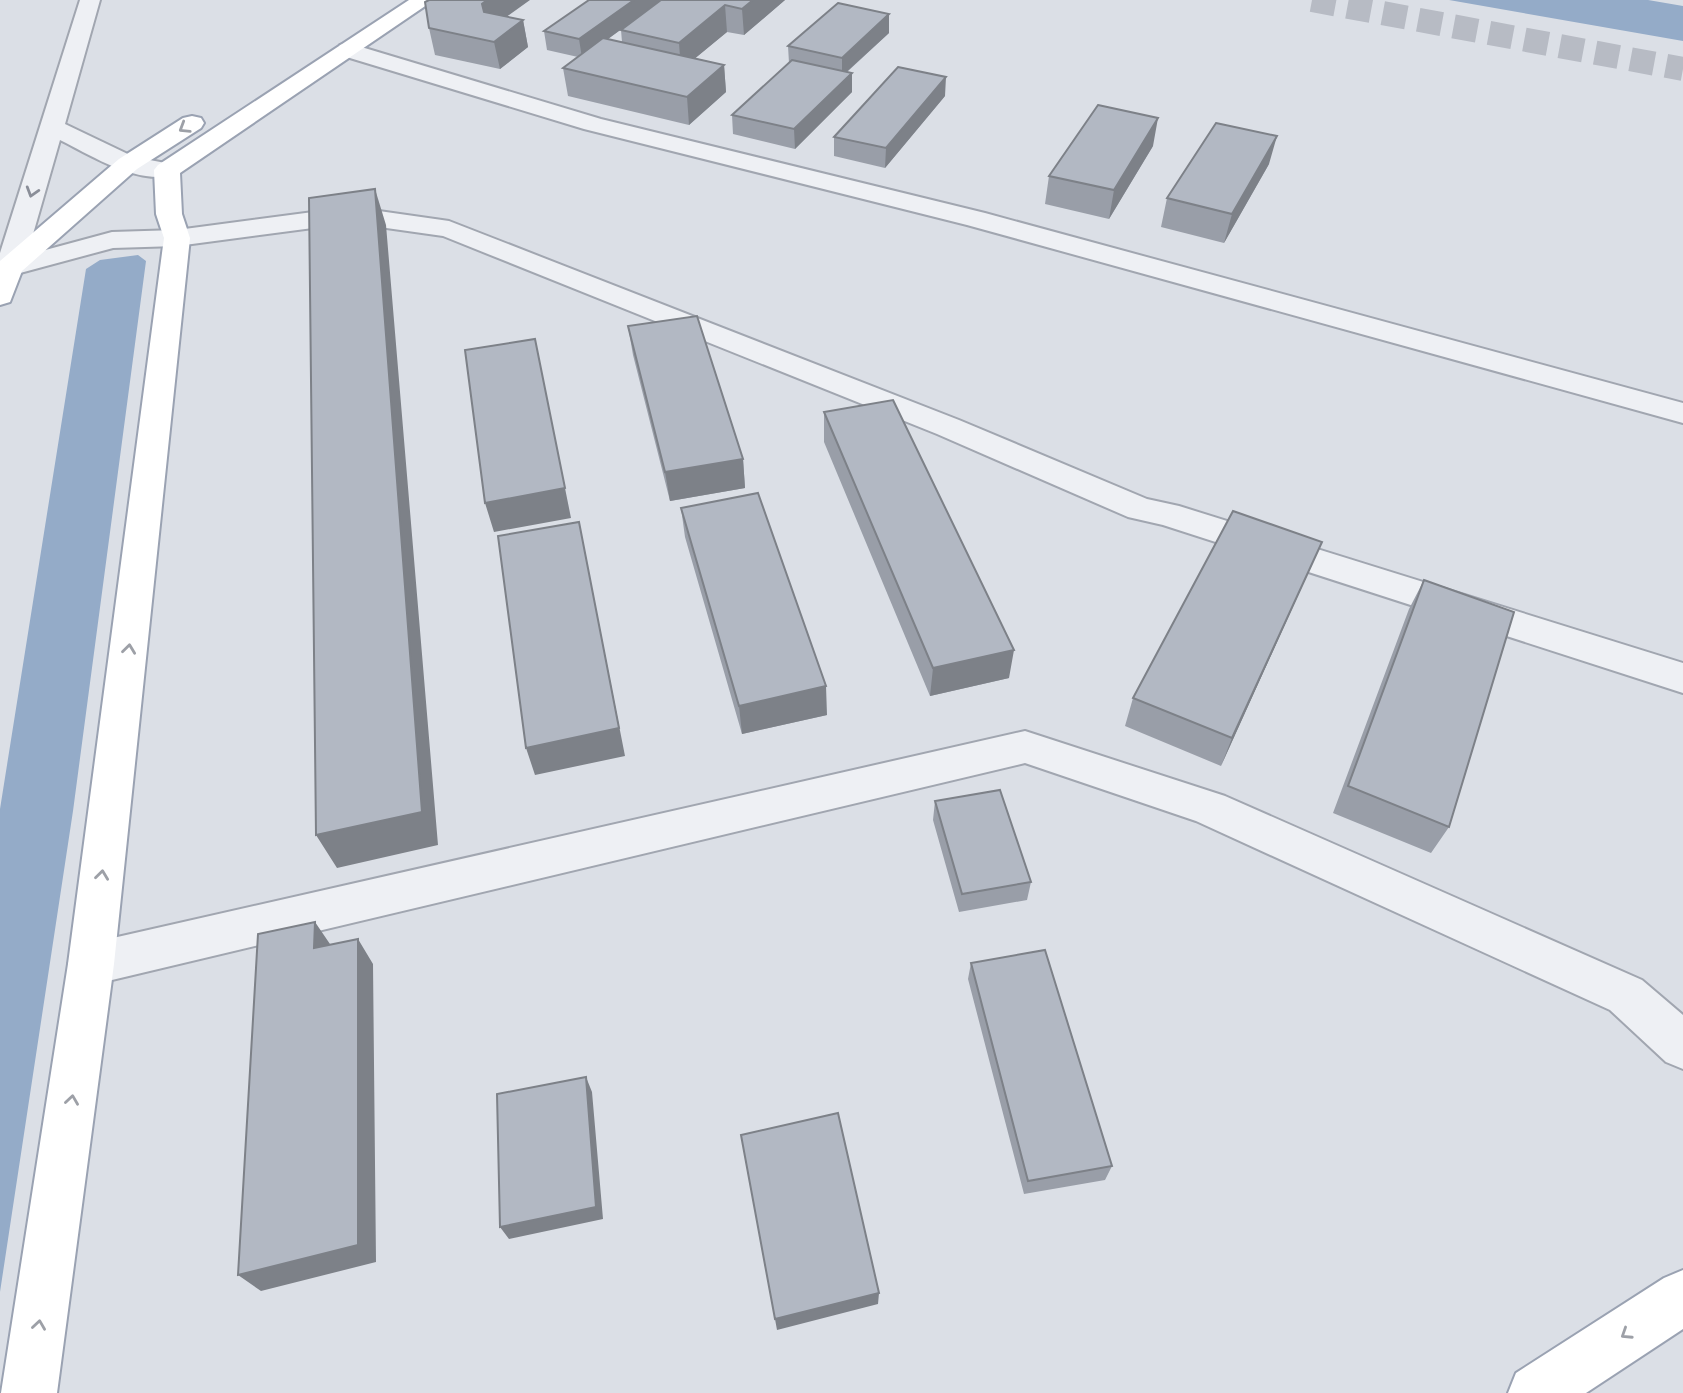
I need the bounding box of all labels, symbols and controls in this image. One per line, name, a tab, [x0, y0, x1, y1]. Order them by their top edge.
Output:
one-way arrow	[179, 120, 192, 133]
one-way arrow	[26, 185, 40, 198]
one-way arrow	[121, 643, 136, 655]
one-way arrow	[94, 869, 109, 880]
one-way arrow	[64, 1094, 79, 1106]
one-way arrow	[31, 1320, 46, 1331]
one-way arrow	[1621, 1326, 1634, 1338]

